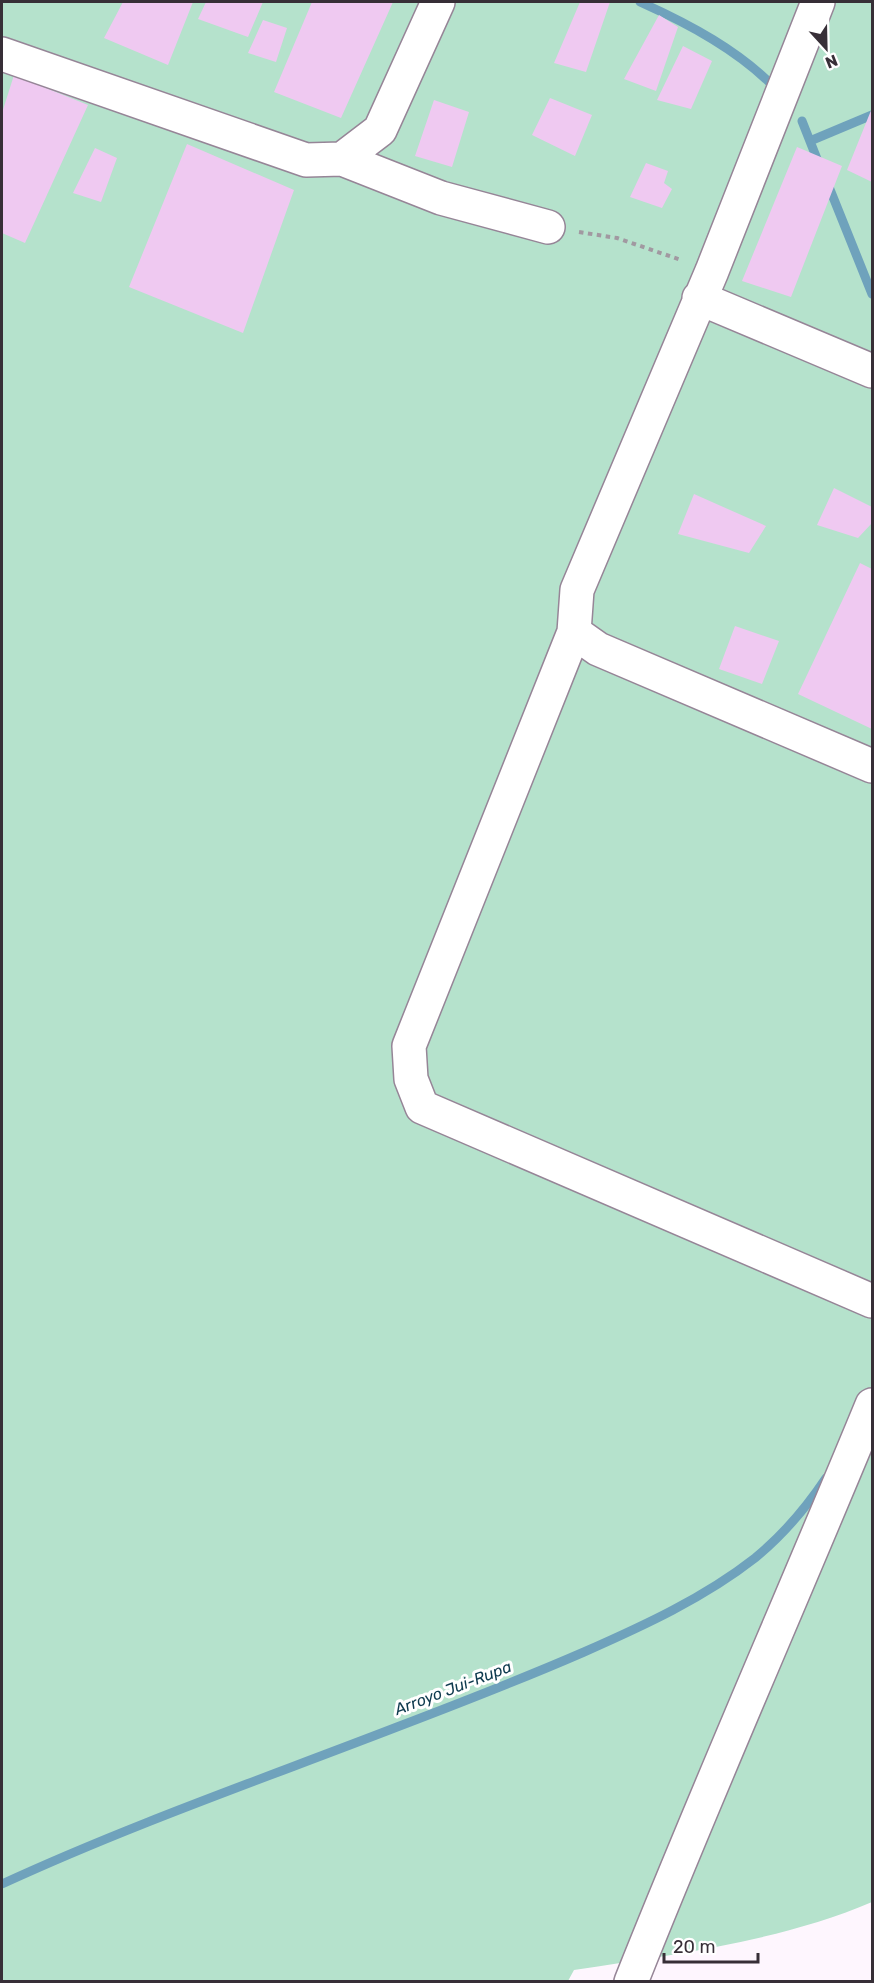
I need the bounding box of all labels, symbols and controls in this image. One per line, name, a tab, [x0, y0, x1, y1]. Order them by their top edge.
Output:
north arrow	[796, 18, 856, 78]
text: N	[823, 50, 840, 72]
water label: Arroyo Jui-Rupa	[391, 1657, 514, 1719]
scale bar	[664, 1926, 758, 1964]
text: 20 m	[673, 1936, 715, 1958]

